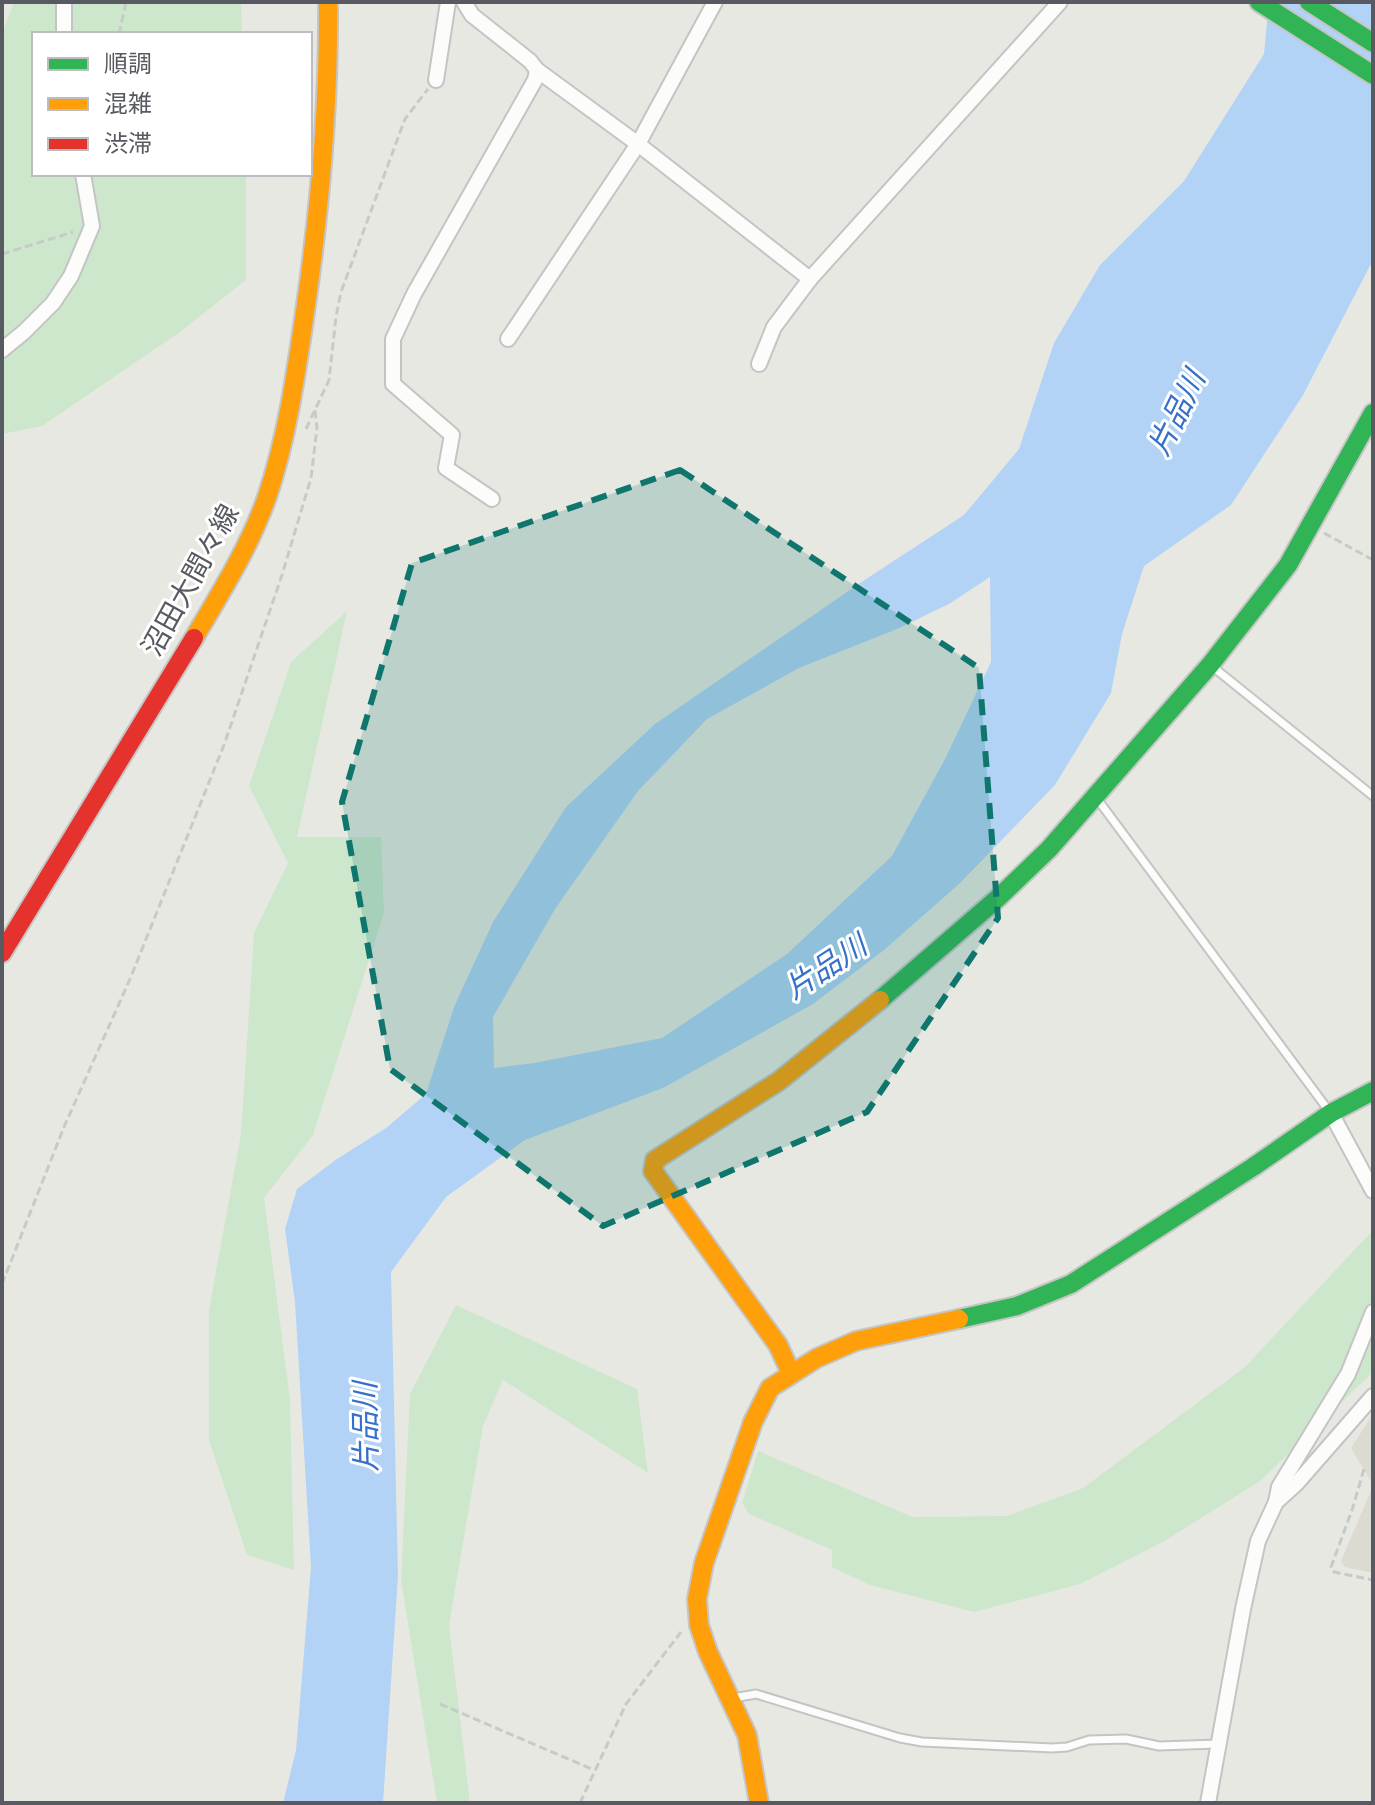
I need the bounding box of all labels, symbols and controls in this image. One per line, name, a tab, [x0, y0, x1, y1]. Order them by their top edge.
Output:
legend	[32, 32, 312, 176]
text: 順調	[104, 50, 152, 79]
text: 混雑	[104, 90, 152, 119]
text: 渋滞	[104, 130, 152, 159]
water label: 片品川	[1141, 362, 1215, 462]
street label: 沼田大間々線	[135, 499, 246, 662]
water label: 片品川	[778, 926, 877, 1007]
water label: 片品川	[347, 1379, 386, 1472]

